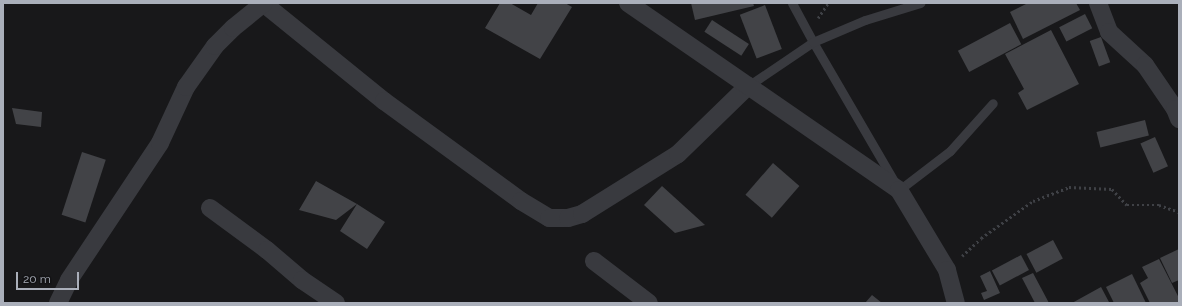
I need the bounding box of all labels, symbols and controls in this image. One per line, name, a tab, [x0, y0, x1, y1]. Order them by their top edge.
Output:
scale bar	[18, 264, 81, 290]
text: 20 m	[23, 272, 51, 286]

